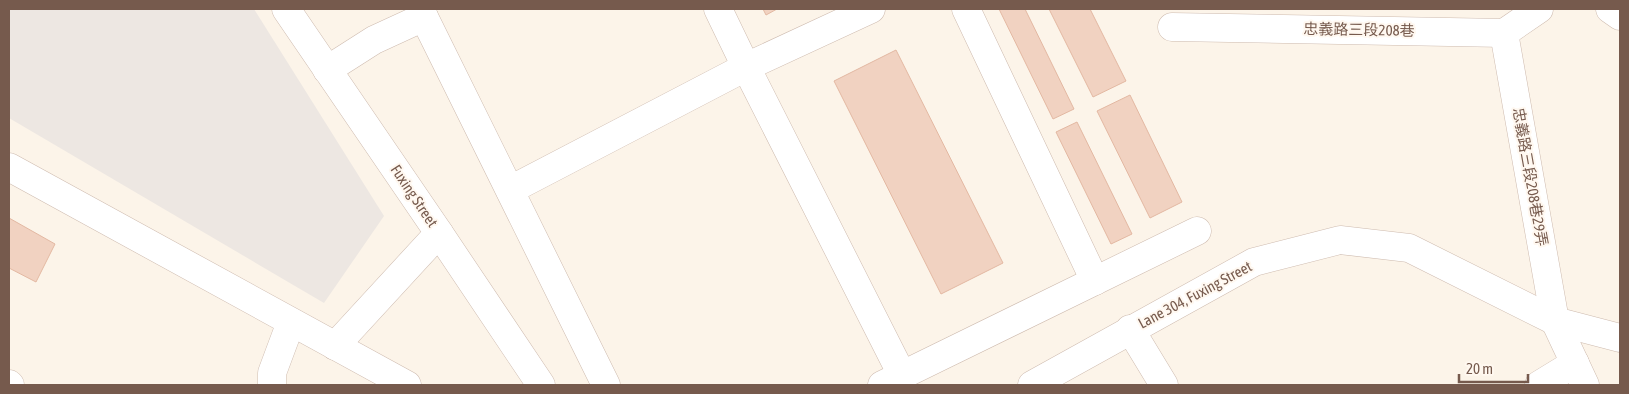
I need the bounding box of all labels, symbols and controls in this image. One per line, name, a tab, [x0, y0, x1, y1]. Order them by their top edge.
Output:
street label: 忠義路三段208巷	[1303, 20, 1415, 39]
street label: 忠義路三段208巷29弄	[1510, 106, 1551, 247]
street label: Fuxing Street	[387, 161, 441, 230]
street label: Lane 304, Fuxing Street	[1135, 257, 1254, 332]
scale bar	[1459, 352, 1528, 384]
text: 20 m	[1466, 360, 1493, 377]

